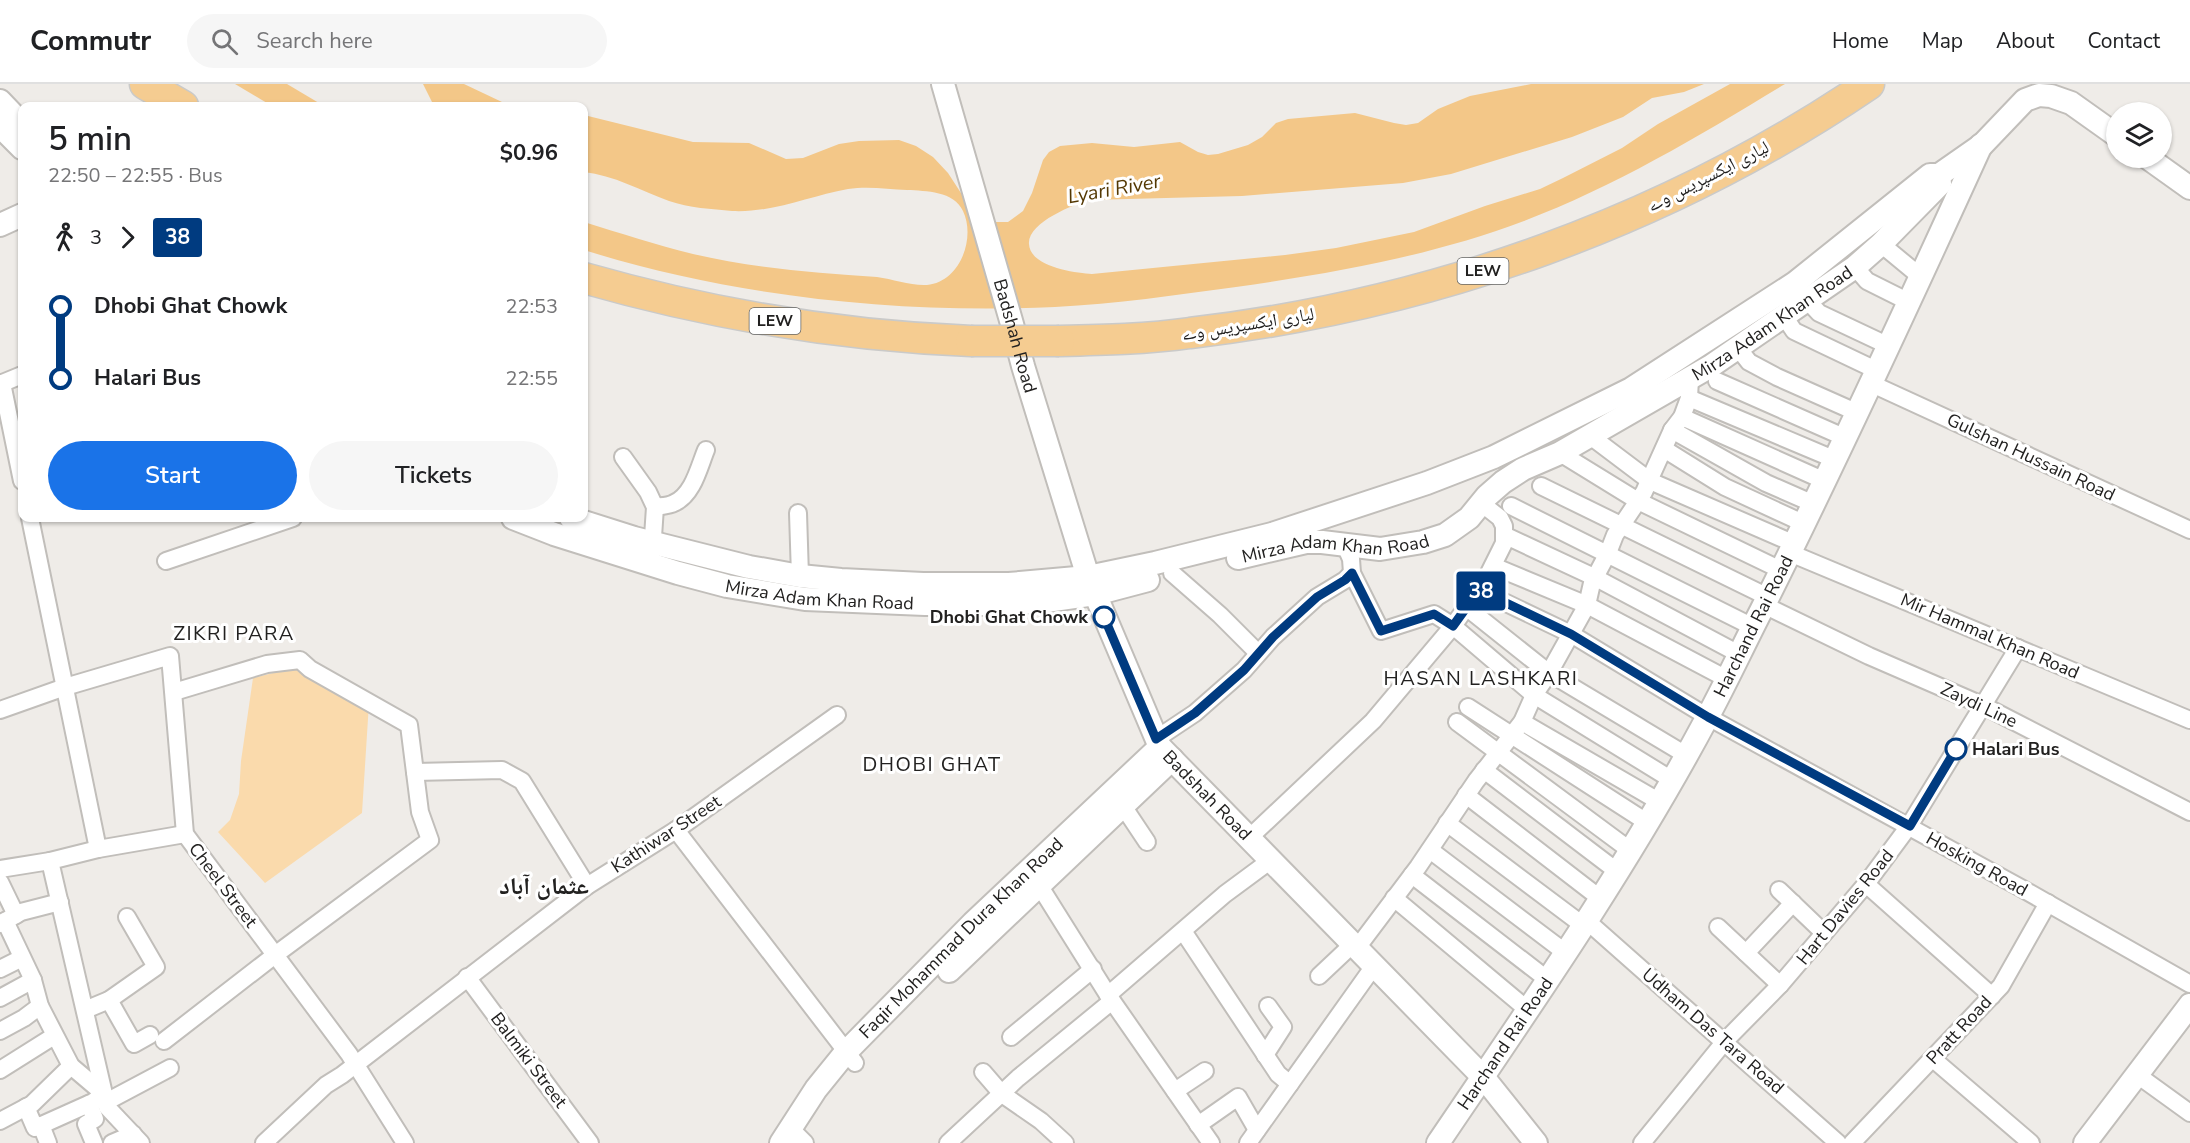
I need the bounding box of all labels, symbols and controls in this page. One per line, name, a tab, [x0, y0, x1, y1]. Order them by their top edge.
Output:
search box	[187, 14, 607, 68]
text: Commutr	[30, 22, 151, 60]
icon: search	[208, 25, 241, 58]
text: Search here	[256, 26, 373, 56]
text: Home	[1832, 27, 1889, 55]
text: Map	[1922, 27, 1963, 55]
text: About	[1996, 27, 2054, 55]
text: Contact	[2087, 27, 2160, 55]
map controls	[2106, 102, 2172, 168]
button: layers	[2106, 102, 2172, 168]
text: 5 min	[48, 117, 132, 162]
street label: لیاری ایکسپریس وے	[1643, 135, 1773, 217]
text: $0.96	[500, 138, 558, 168]
text: 22:50 – 22:55 · Bus	[48, 162, 223, 189]
water label: Lyari River	[1066, 167, 1163, 210]
icon: walk	[48, 221, 81, 254]
icon: forward	[111, 221, 144, 254]
text: 38	[165, 223, 190, 251]
text: 3	[90, 224, 102, 251]
road number: LEW	[1458, 258, 1508, 284]
street label: Mirza Adam Khan Road	[1688, 260, 1857, 386]
street label: Badshah Road	[988, 276, 1043, 396]
text: Dhobi Ghat Chowk	[94, 291, 287, 321]
text: 22:53	[505, 293, 558, 320]
street label: لیاری ایکسپریس وے	[1180, 302, 1316, 346]
road number: LEW	[750, 308, 800, 334]
text: Halari Bus	[94, 363, 201, 393]
text: 22:55	[505, 365, 558, 392]
street label: Gulshan Hussain Road	[1943, 407, 2119, 507]
button: Start	[48, 441, 297, 510]
button: Tickets	[309, 441, 558, 510]
street label: Mirza Adam Khan Road	[1239, 529, 1432, 569]
street label: Harchand Rai Road	[1708, 551, 1799, 701]
line badge: 38	[1454, 572, 1508, 610]
street label: Mirza Adam Khan Road	[724, 574, 914, 616]
text: 38	[1468, 577, 1494, 605]
street label: Mir Hammal Khan Road	[1897, 587, 2083, 685]
place label: Dhobi Ghat Chowk	[930, 605, 1088, 629]
marker: Dhobi Ghat Chowk	[1093, 606, 1115, 628]
district label: ZIKRI PARA	[173, 620, 295, 647]
district label: HASAN LASHKARI	[1384, 665, 1578, 692]
street label: Zaydi Line	[1937, 677, 2021, 733]
place label: Halari Bus	[1972, 737, 2060, 761]
marker: Halari Bus	[1945, 738, 1967, 760]
street label: Badshah Road	[1158, 745, 1257, 846]
district label: DHOBI GHAT	[862, 751, 1002, 778]
street label: Kathiwar Street	[607, 789, 726, 878]
street label: Hosking Road	[1922, 826, 2032, 902]
street label: Faqir Mohammad Dura Khan Road	[854, 832, 1068, 1044]
street label: Cheel Street	[183, 838, 263, 933]
street label: Hart Davies Road	[1791, 844, 1899, 970]
district label: عثمان آباد	[499, 870, 589, 902]
street label: Udham Das Tara Road	[1637, 963, 1789, 1099]
street label: Harchand Rai Road	[1452, 972, 1559, 1115]
street label: Pratt Road	[1921, 990, 1997, 1070]
street label: Balmiki Street	[485, 1007, 573, 1113]

